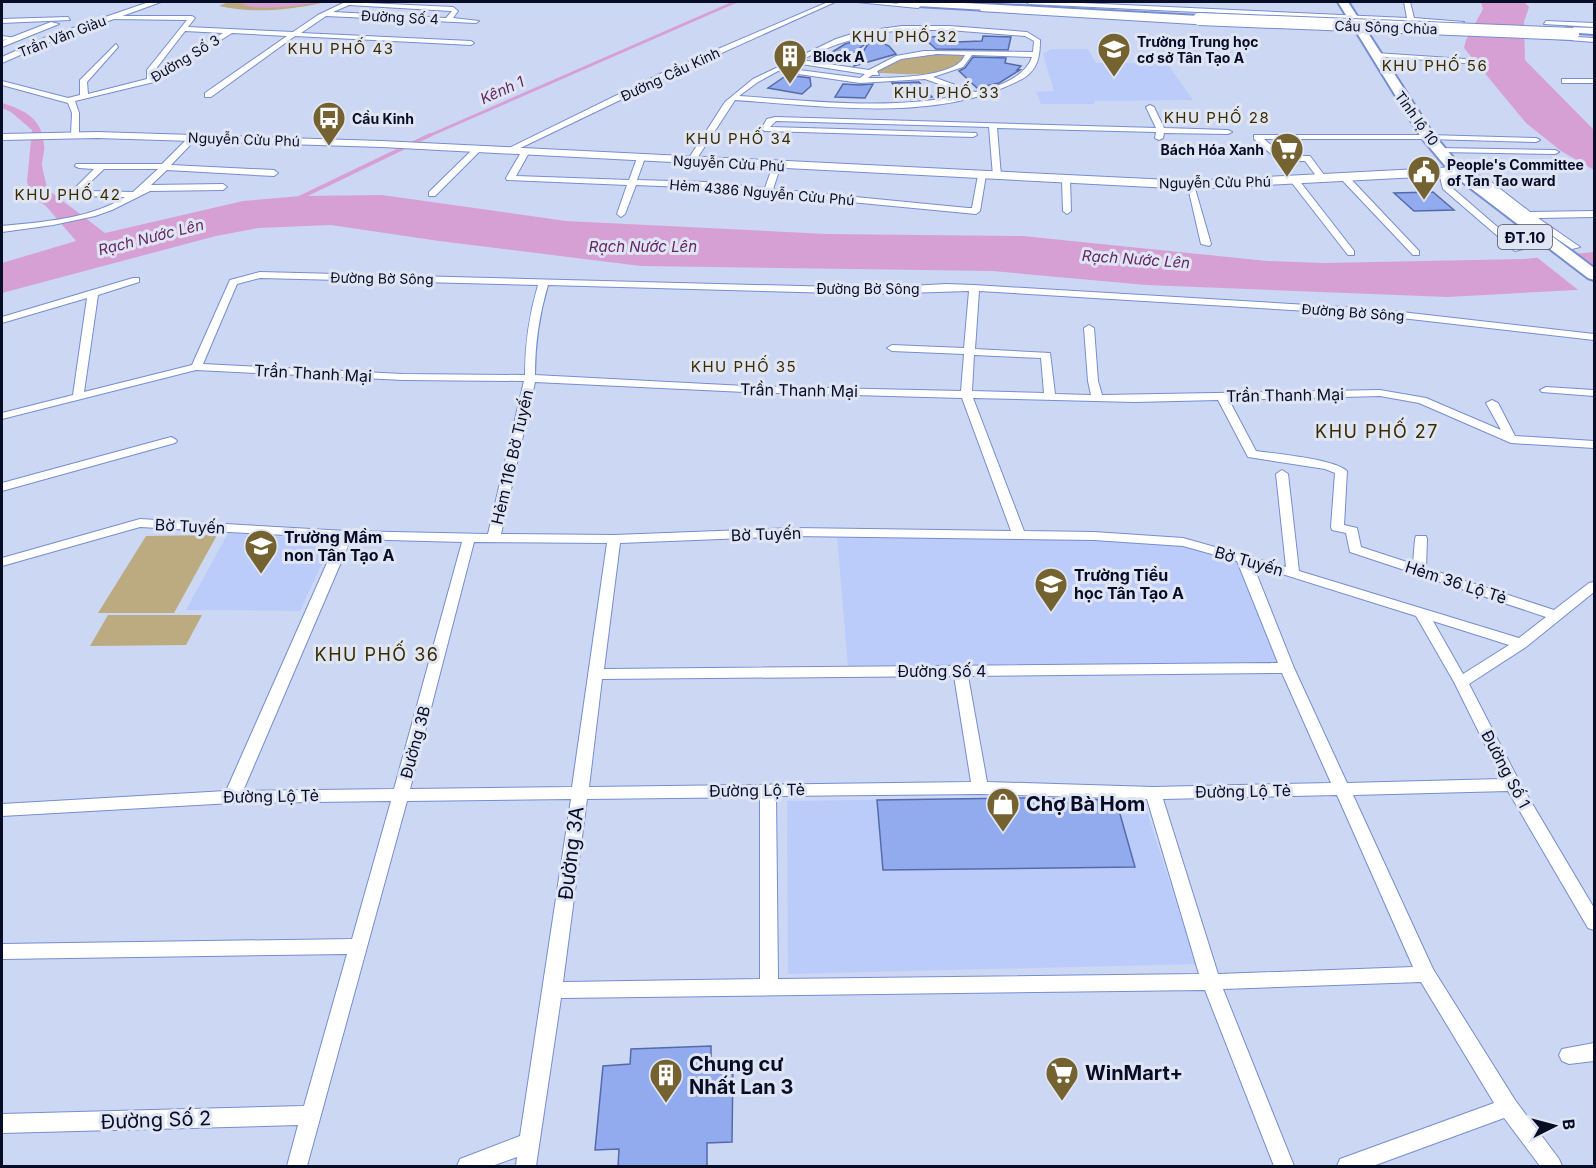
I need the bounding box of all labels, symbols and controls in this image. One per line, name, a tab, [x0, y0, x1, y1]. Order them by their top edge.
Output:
street label: Đường Số 4	[361, 6, 439, 28]
street label: Trần Văn Giàu	[16, 11, 108, 61]
street label: Cầu Sông Chùa	[1334, 17, 1438, 37]
district label: KHU PHỐ 32	[852, 25, 958, 46]
street label: Đường Số 3	[147, 31, 223, 85]
school or university icon: Trường Trung học cơ sở Tân Tạo A	[1096, 31, 1132, 78]
place label: Trường Trung học cơ sở Tân Tạo A	[1137, 33, 1259, 66]
district label: KHU PHỐ 43	[288, 37, 394, 58]
building icon: Block A	[772, 38, 808, 85]
street label: Đường Cầu Kinh	[618, 44, 722, 104]
place label: Block A	[813, 48, 865, 65]
district label: KHU PHỐ 56	[1382, 54, 1488, 75]
water label: Kênh 1	[477, 72, 527, 108]
district label: KHU PHỐ 33	[894, 81, 1000, 102]
street label: Tỉnh lộ 10	[1392, 87, 1442, 149]
bus stop icon: Cầu Kinh	[311, 100, 347, 147]
district label: KHU PHỐ 28	[1164, 106, 1270, 127]
place label: Cầu Kinh	[352, 110, 414, 127]
district label: KHU PHỐ 34	[686, 127, 792, 148]
street label: Nguyễn Cửu Phú	[188, 129, 300, 149]
supermarket icon: Bách Hóa Xanh	[1269, 131, 1305, 178]
place label: Bách Hóa Xanh	[1161, 141, 1264, 158]
street label: Nguyễn Cửu Phú	[673, 152, 785, 174]
public building icon: People's Committee of Tan Tao ward	[1406, 154, 1442, 201]
place label: People's Committee of Tan Tao ward	[1447, 156, 1584, 189]
street label: Nguyễn Cửu Phú	[1159, 173, 1271, 191]
street label: Hẻm 4386 Nguyễn Cửu Phú	[669, 175, 855, 209]
district label: KHU PHỐ 42	[15, 183, 121, 204]
water label: Rạch Nước Lên	[96, 215, 206, 259]
road number: ĐT.10	[1498, 225, 1552, 249]
water label: Rạch Nước Lên	[589, 237, 697, 256]
water label: Rạch Nước Lên	[1081, 246, 1191, 272]
street label: Đường Bờ Sông	[330, 269, 434, 287]
street label: Đường Bờ Sông	[816, 280, 920, 297]
street label: Đường Bờ Sông	[1301, 300, 1405, 324]
district label: KHU PHỐ 35	[691, 355, 797, 376]
street label: Trần Thanh Mại	[254, 360, 372, 386]
street label: Trần Thanh Mại	[740, 379, 858, 401]
street label: Trần Thanh Mại	[1226, 384, 1344, 406]
street label: Hẻm 116 Bờ Tuyến	[487, 388, 537, 526]
district label: KHU PHỐ 27	[1315, 417, 1439, 442]
street label: Bờ Tuyến	[154, 514, 226, 538]
street label: Bờ Tuyến	[730, 523, 802, 545]
place label: Trường Mầm non Tân Tạo A	[284, 527, 394, 565]
school or university icon: Trường Mầm non Tân Tạo A	[243, 528, 279, 575]
street label: Bờ Tuyến	[1212, 542, 1286, 580]
street label: Hẻm 36 Lộ Tẻ	[1403, 556, 1509, 608]
place label: Trường Tiểu học Tân Tạo A	[1074, 565, 1184, 603]
school or university icon: Trường Tiểu học Tân Tạo A	[1033, 566, 1069, 613]
district label: KHU PHỐ 36	[315, 640, 439, 665]
street label: Đường Số 4	[898, 661, 986, 681]
street label: Đường 3B	[396, 703, 434, 781]
street label: Đường Số 1	[1477, 727, 1535, 811]
street label: Đường Lộ Tẻ	[709, 779, 805, 801]
street label: Đường Lộ Tẻ	[1195, 780, 1291, 802]
street label: Đường Lộ Tẻ	[223, 785, 319, 807]
shop icon: Chợ Bà Hom	[985, 786, 1021, 833]
place label: Chợ Bà Hom	[1026, 792, 1145, 816]
street label: Đường 3A	[553, 805, 589, 901]
place label: Chung cư Nhất Lan 3	[689, 1052, 793, 1099]
supermarket icon: WinMart+	[1044, 1055, 1080, 1102]
building icon: Chung cư Nhất Lan 3	[648, 1057, 684, 1104]
place label: WinMart+	[1085, 1061, 1183, 1085]
north arrow	[1524, 1096, 1584, 1156]
street label: Đường Số 2	[100, 1106, 212, 1134]
text: B	[1558, 1118, 1579, 1131]

